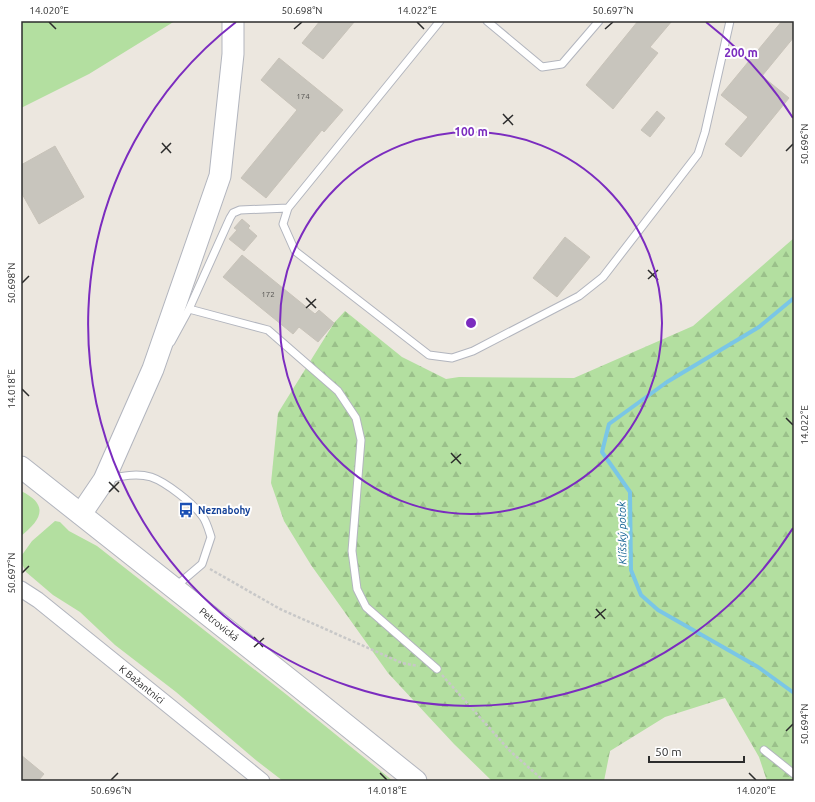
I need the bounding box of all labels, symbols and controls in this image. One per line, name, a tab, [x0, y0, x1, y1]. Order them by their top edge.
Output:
text: 14.020°E	[29, 5, 69, 16]
text: 50.698°N	[281, 5, 323, 16]
text: 14.022°E	[397, 5, 437, 16]
text: 50.697°N	[592, 5, 634, 16]
text: 200 m	[724, 46, 758, 59]
house number: 174	[296, 92, 310, 101]
text: 50.696°N	[799, 123, 810, 165]
text: 100 m	[454, 125, 488, 138]
text: 50.698°N	[6, 262, 17, 304]
house number: 172	[261, 290, 275, 299]
centre of rings	[464, 316, 478, 330]
text: 14.018°E	[6, 369, 17, 409]
text: 14.022°E	[799, 405, 810, 445]
bus stop icon: Neznabohy	[177, 501, 195, 519]
water label: Klíšský potok	[615, 501, 629, 565]
place label: Neznabohy	[198, 505, 251, 516]
text: 50.697°N	[6, 552, 17, 594]
street label: Petrovická	[198, 605, 241, 643]
street label: K Bažantnici	[117, 663, 167, 705]
text: 50.694°N	[799, 703, 810, 745]
scale bar	[649, 738, 744, 764]
text: 50 m	[655, 745, 682, 758]
text: 50.696°N	[90, 785, 132, 796]
text: 14.018°E	[367, 785, 407, 796]
text: 14.020°E	[736, 785, 776, 796]

